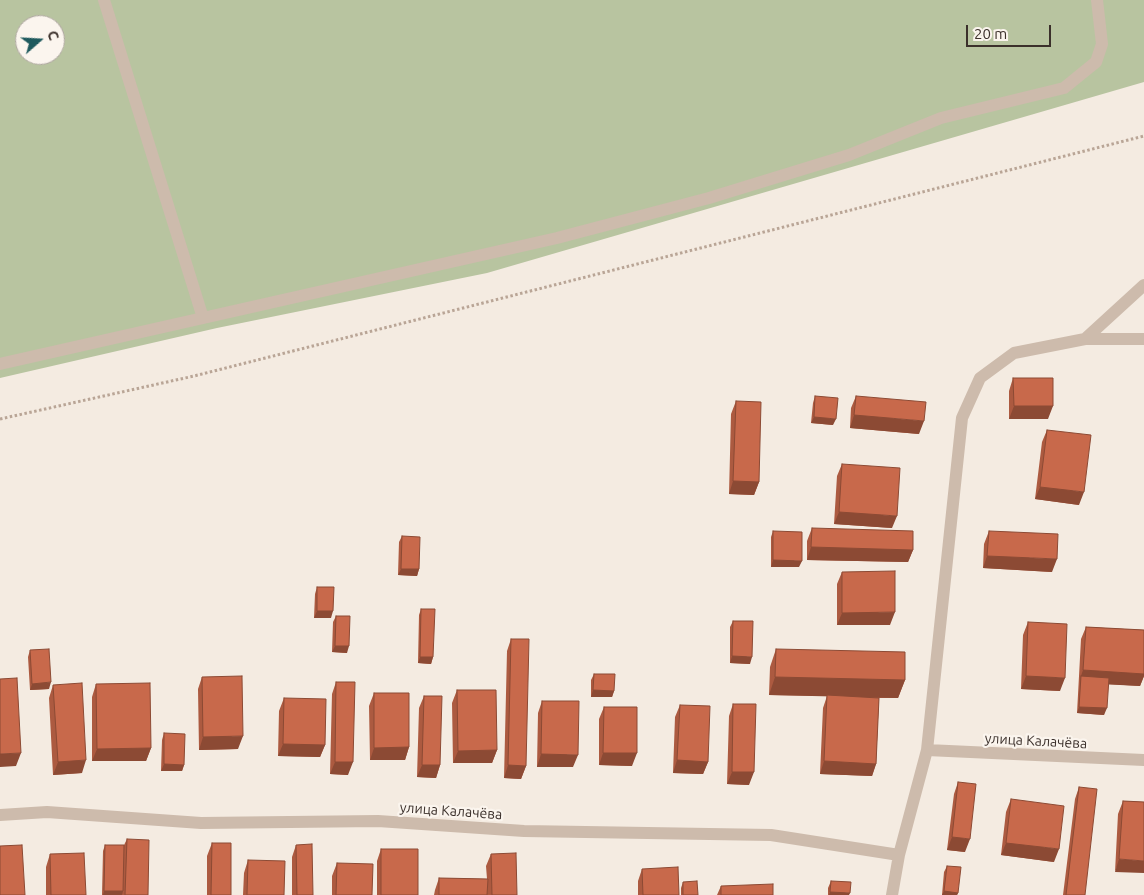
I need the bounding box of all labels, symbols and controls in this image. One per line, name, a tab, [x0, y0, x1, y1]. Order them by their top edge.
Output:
north arrow	[15, 15, 65, 65]
scale bar	[969, 15, 1054, 47]
text: 20 m	[974, 25, 1007, 42]
text: С	[44, 29, 62, 42]
street label: улица Калачёва	[984, 730, 1088, 752]
street label: улица Калачёва	[399, 799, 503, 823]

